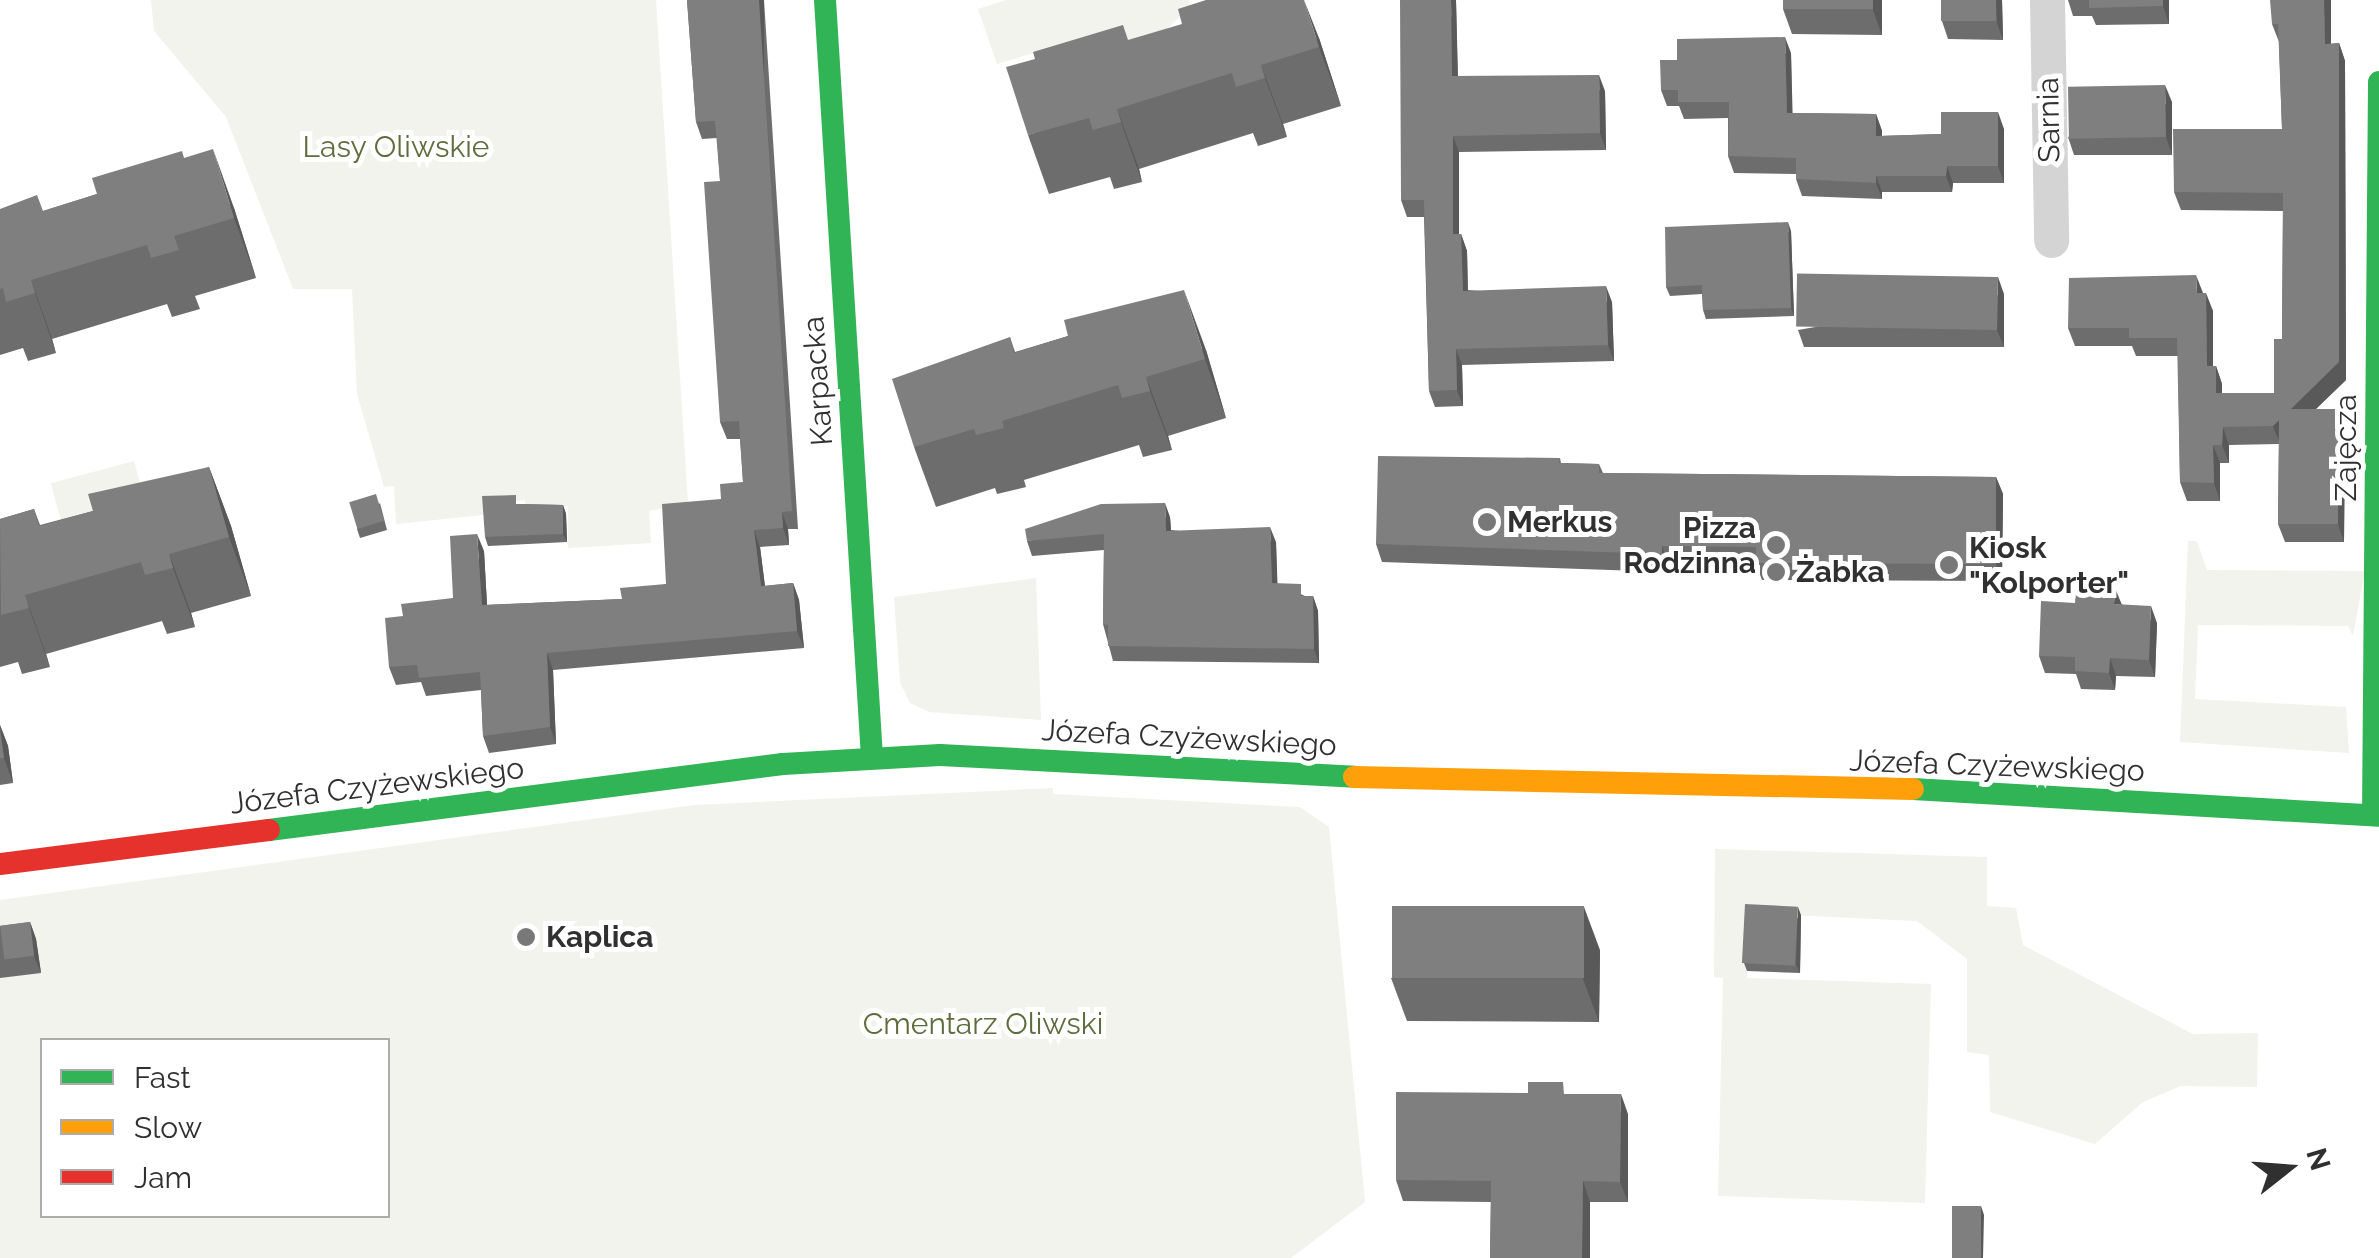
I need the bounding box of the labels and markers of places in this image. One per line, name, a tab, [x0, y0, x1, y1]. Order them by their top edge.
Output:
place label: Merkus	[1507, 504, 1612, 540]
place label: Pizza Rodzinna	[1623, 510, 1756, 580]
marker: Merkus	[1476, 511, 1498, 533]
place label: Kiosk "Kolporter"	[1969, 530, 2129, 600]
marker: Pizza Rodzinna	[1765, 534, 1787, 556]
place label: Żabka	[1796, 554, 1885, 590]
marker: Kiosk "Kolporter"	[1938, 554, 1960, 576]
marker: Żabka	[1765, 561, 1787, 583]
place label: Kaplica	[546, 919, 654, 955]
marker: Kaplica	[515, 926, 537, 948]

